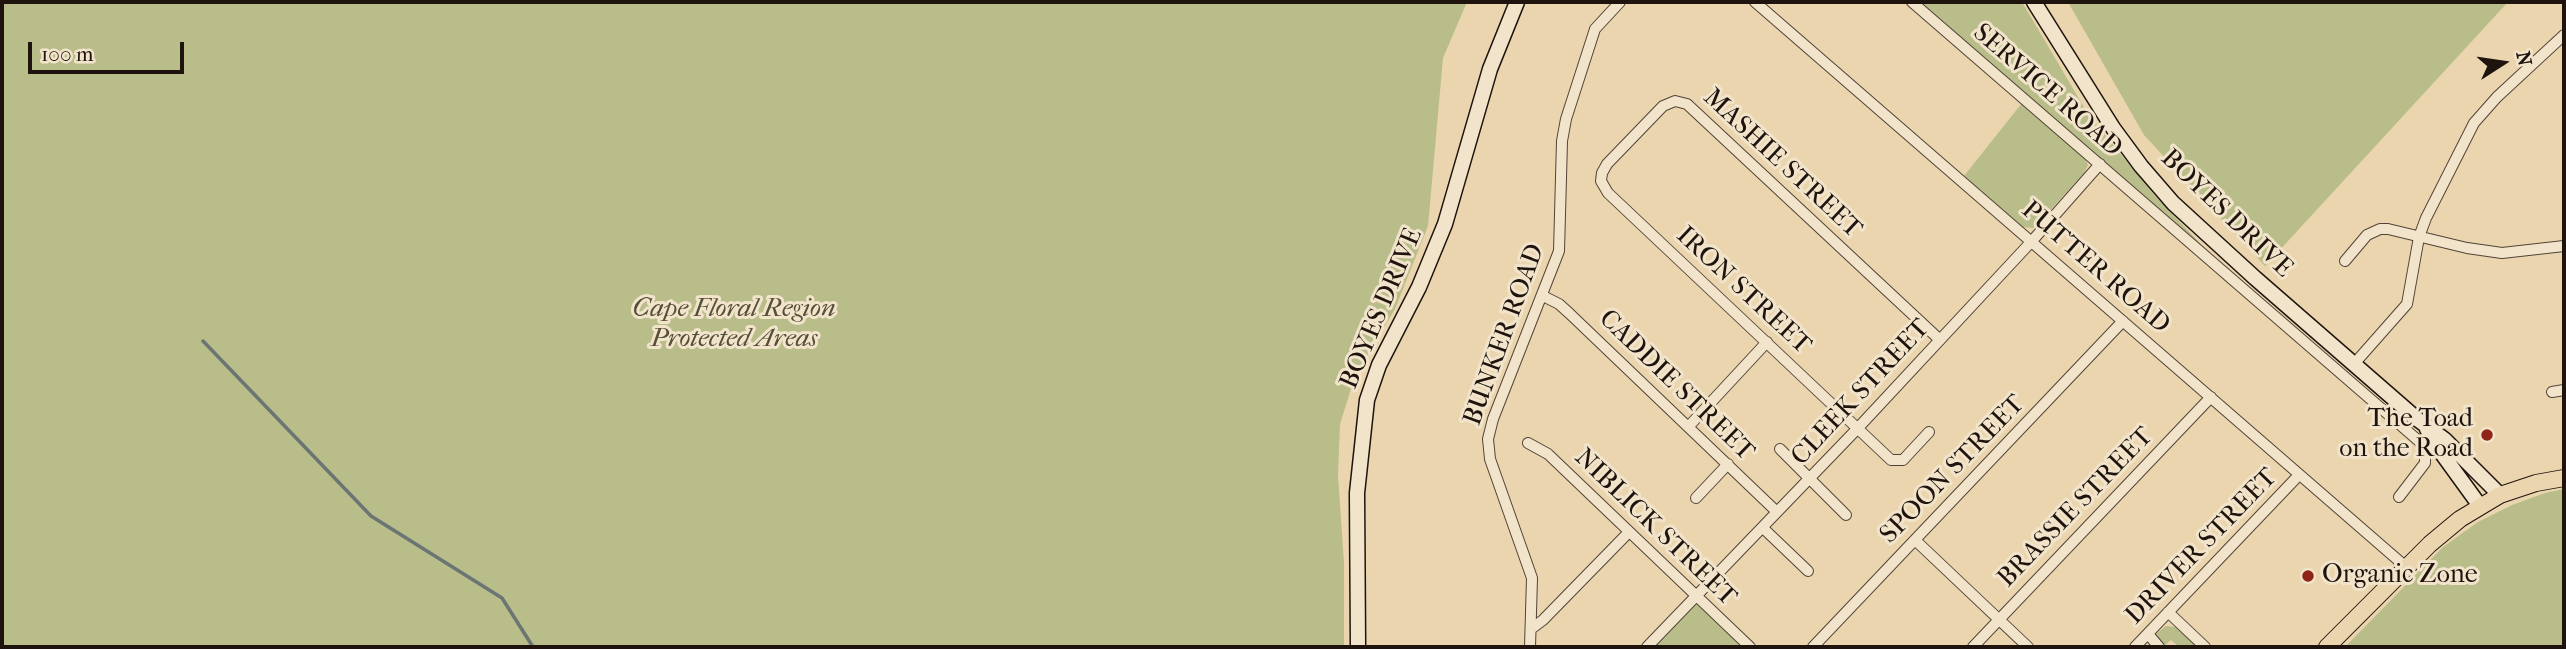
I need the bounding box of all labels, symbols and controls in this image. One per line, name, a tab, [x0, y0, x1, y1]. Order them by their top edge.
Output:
street label: SERVICE ROAD	[1966, 18, 2128, 164]
scale bar	[32, 28, 187, 72]
north arrow	[2468, 28, 2538, 98]
text: 100 m	[41, 42, 94, 66]
text: N	[2511, 49, 2536, 68]
street label: MASHIE STREET	[1696, 83, 1868, 245]
street label: BOYES DRIVE	[2154, 143, 2298, 285]
street label: PUTTER ROAD	[2014, 195, 2176, 341]
street label: IRON STREET	[1669, 221, 1817, 361]
street label: BOYES DRIVE	[1334, 224, 1430, 394]
street label: BUNKER ROAD	[1458, 240, 1552, 430]
park label: Cape Floral Region Protected Areas	[633, 294, 835, 356]
street label: CADDIE STREET	[1592, 304, 1760, 468]
street label: CLEEK STREET	[1785, 313, 1937, 473]
street label: SPOON STREET	[1874, 389, 2032, 551]
place label: The Toad on the Road	[2339, 404, 2473, 466]
street label: BRASSIE STREET	[1992, 422, 2160, 594]
marker: The Toad on the Road	[2479, 427, 2495, 443]
street label: NIBLICK STREET	[1567, 443, 1743, 613]
street label: DRIVER STREET	[2120, 462, 2284, 632]
place label: Organic Zone	[2322, 560, 2478, 592]
marker: Organic Zone	[2300, 568, 2316, 584]

